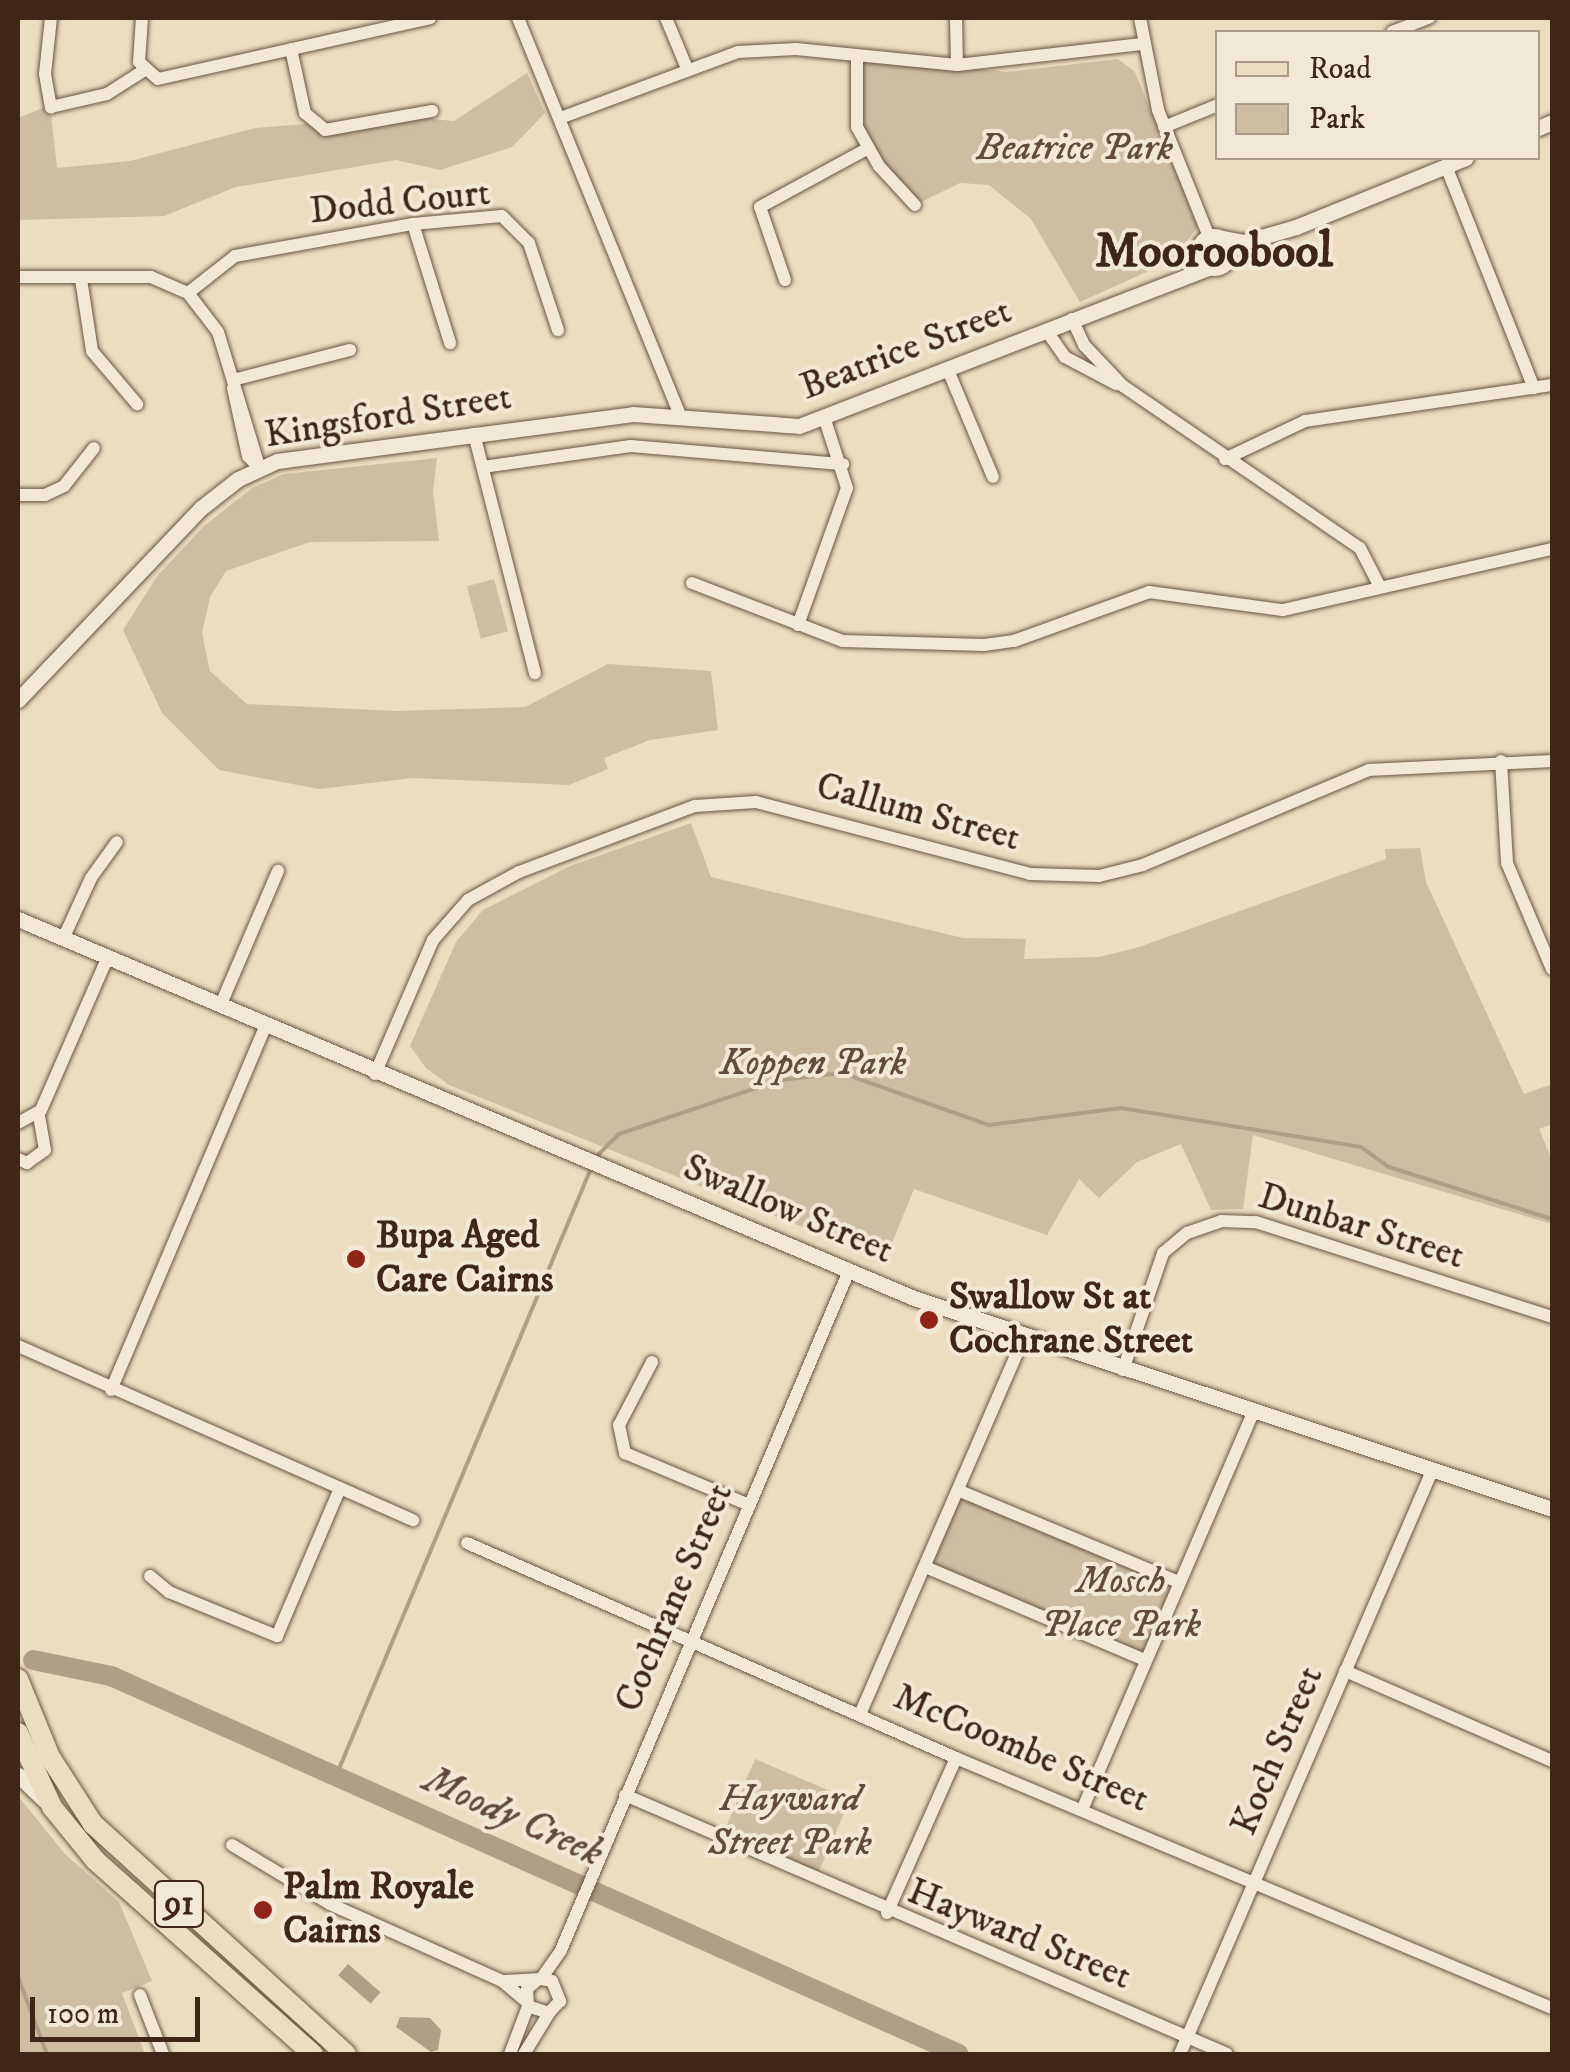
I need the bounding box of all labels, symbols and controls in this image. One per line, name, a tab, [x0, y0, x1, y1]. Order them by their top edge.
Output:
legend	[1215, 30, 1540, 160]
text: Road	[1309, 51, 1371, 88]
text: Park	[1309, 101, 1365, 138]
park label: Beatrice Park	[977, 126, 1173, 172]
street label: Dodd Court	[307, 171, 493, 235]
district label: Mooroobool	[1095, 224, 1333, 282]
street label: Beatrice Street	[794, 289, 1018, 411]
street label: Kingsford Street	[262, 375, 514, 459]
street label: Callum Street	[811, 764, 1025, 862]
park label: Koppen Park	[720, 1041, 906, 1087]
street label: Swallow Street	[676, 1145, 900, 1275]
street label: Dunbar Street	[1253, 1174, 1469, 1280]
place label: Bupa Aged Care Cairns	[376, 1214, 553, 1304]
marker: Bupa Aged Care Cairns	[345, 1248, 367, 1270]
place label: Swallow St at Cochrane Street	[949, 1275, 1193, 1365]
marker: Swallow St at Cochrane Street	[918, 1309, 940, 1331]
street label: Cochrane Street	[606, 1477, 744, 1719]
park label: Mosch Place Park	[1041, 1559, 1201, 1648]
street label: Koch Street	[1222, 1660, 1334, 1842]
street label: McCoombe Street	[887, 1675, 1155, 1823]
water label: Moody Creek	[416, 1756, 610, 1878]
park label: Hayward Street Park	[708, 1777, 872, 1866]
place label: Palm Royale Cairns	[283, 1865, 474, 1955]
street label: Hayward Street	[900, 1869, 1138, 2001]
road number: 91	[152, 1874, 206, 1934]
marker: Palm Royale Cairns	[252, 1899, 274, 1921]
scale bar	[35, 1977, 205, 2039]
text: 100 m	[47, 1996, 119, 2033]

